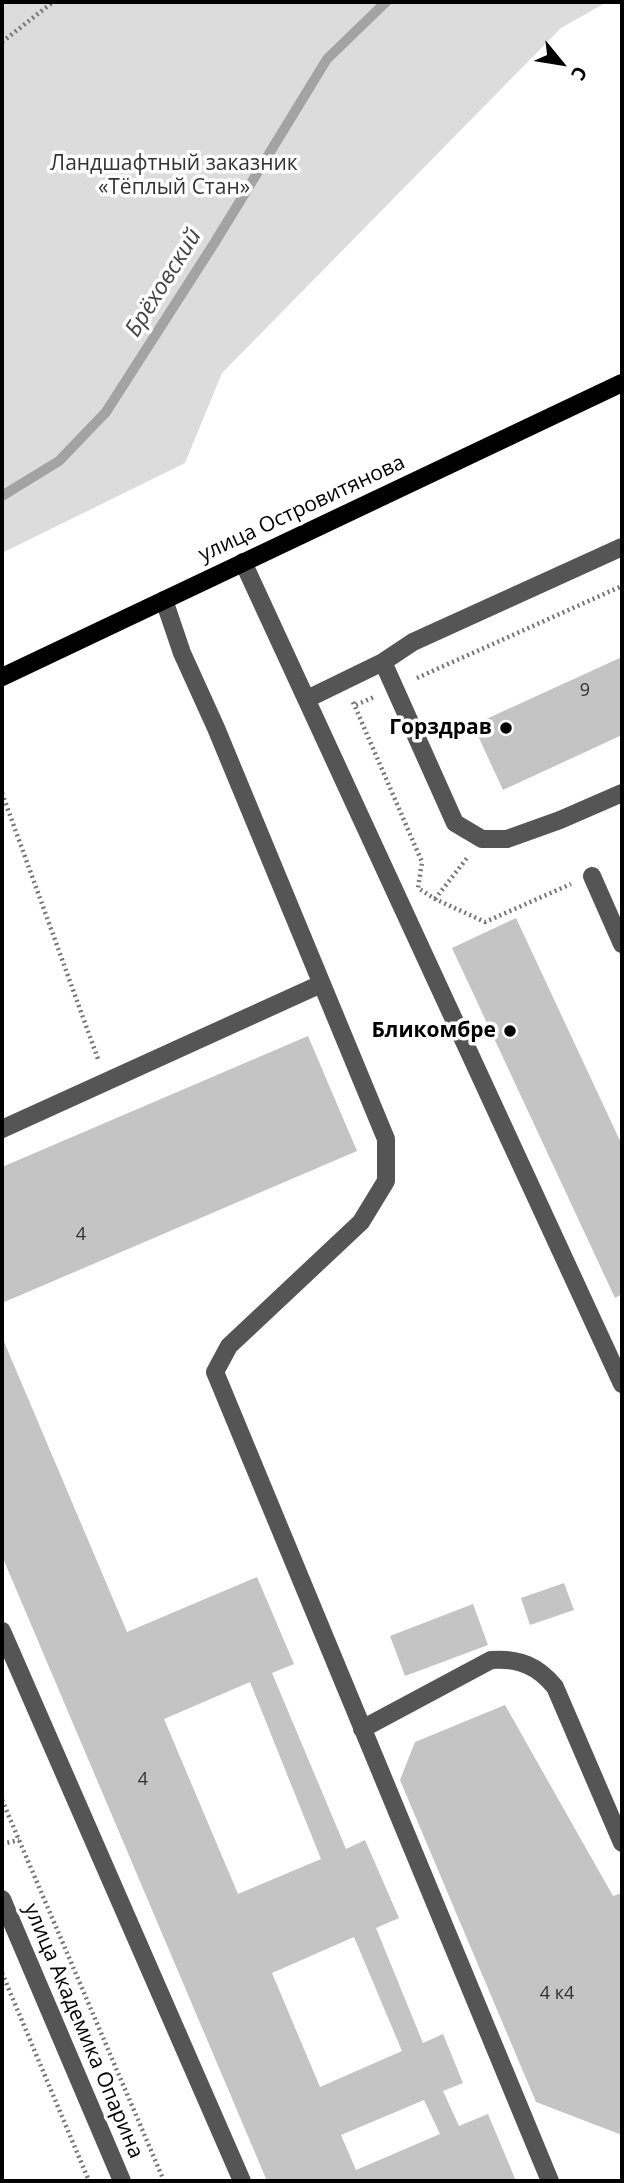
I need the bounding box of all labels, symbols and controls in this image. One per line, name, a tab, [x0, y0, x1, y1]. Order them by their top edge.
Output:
north arrow	[526, 28, 596, 98]
text: С	[565, 62, 593, 85]
park label: Ландшафтный заказник «Тёплый Стан»	[50, 151, 298, 201]
water label: Брёховский	[120, 224, 208, 342]
street label: улица Островитянова	[195, 450, 409, 568]
house number: 9	[580, 680, 590, 702]
place label: Горздрав	[389, 715, 492, 741]
marker: Горздрав	[498, 720, 514, 736]
place label: Бликомбре	[371, 1018, 496, 1044]
marker: Бликомбре	[502, 1023, 518, 1039]
house number: 4	[76, 1224, 86, 1246]
house number: 4	[138, 1769, 148, 1791]
street label: улица Академика Опарина	[18, 1900, 148, 2162]
house number: 4 к4	[540, 1983, 574, 2005]

